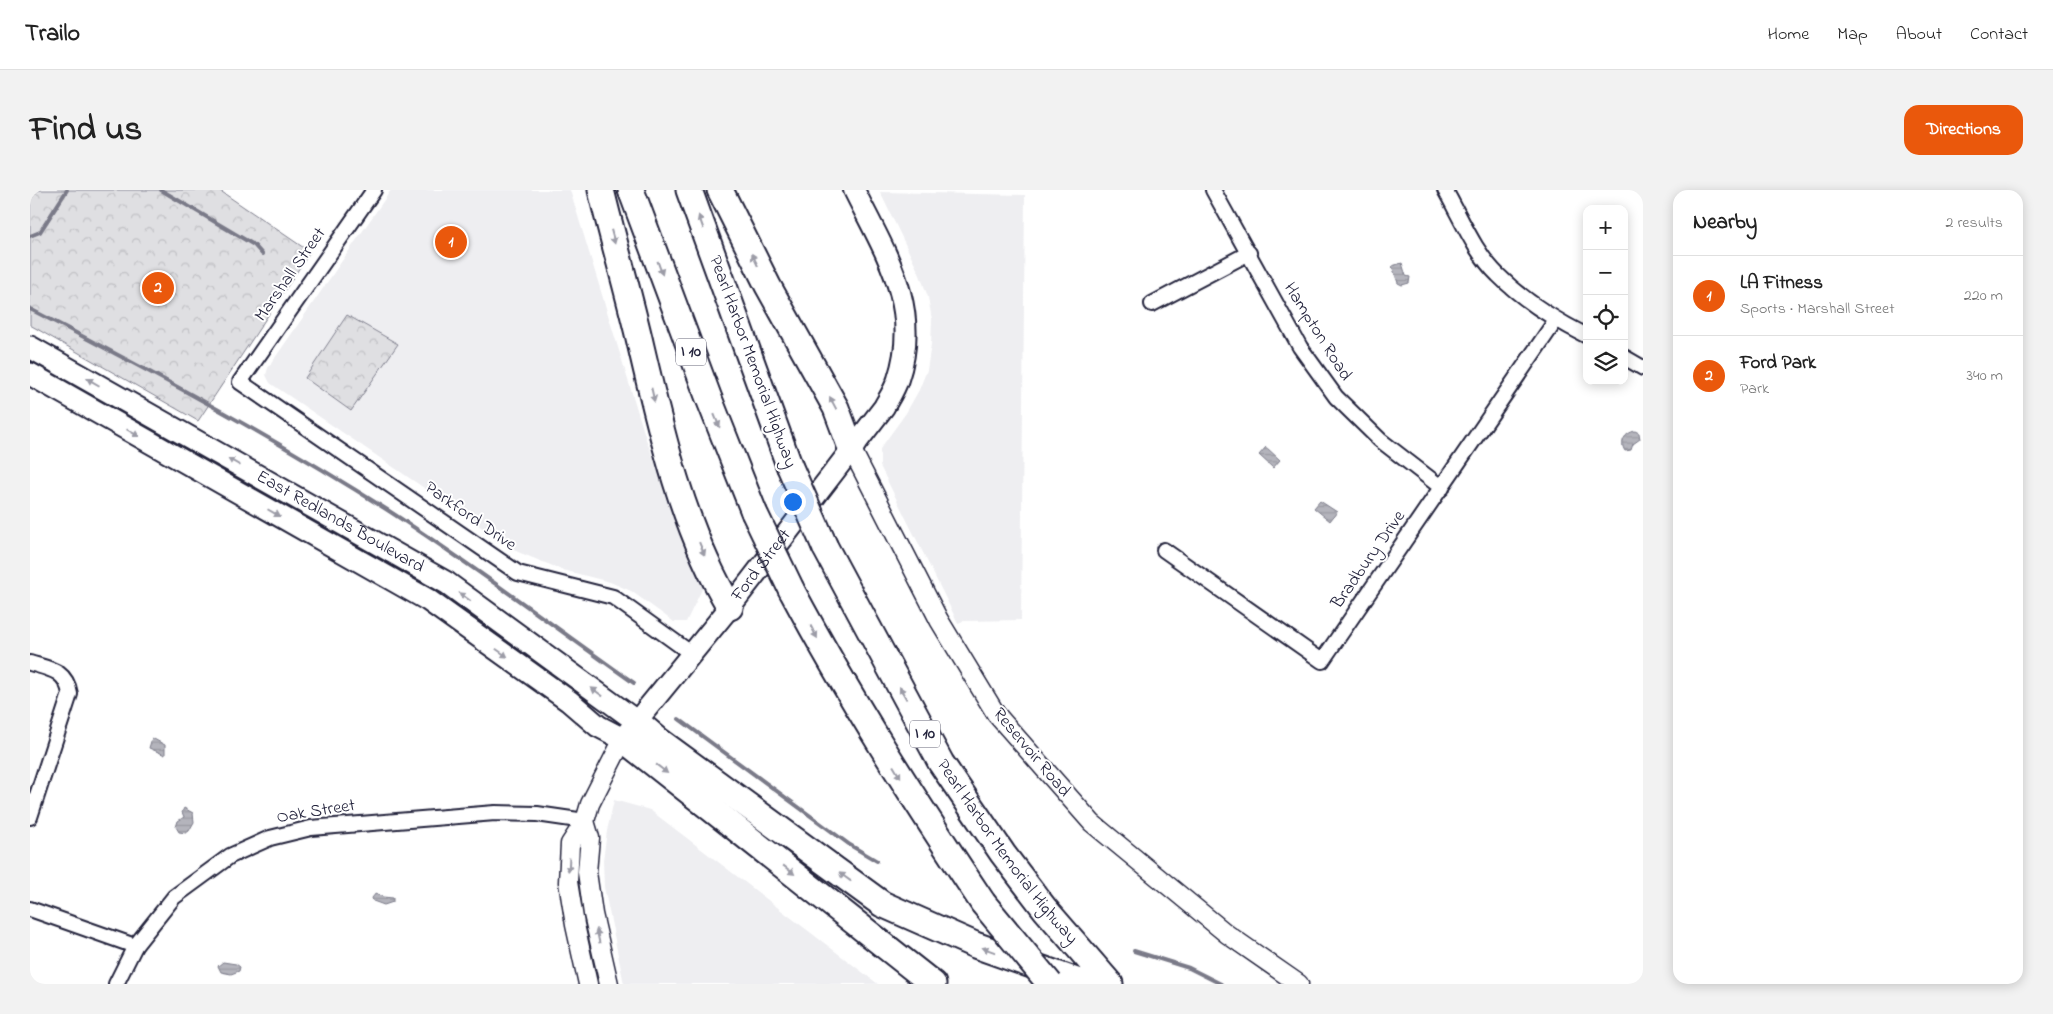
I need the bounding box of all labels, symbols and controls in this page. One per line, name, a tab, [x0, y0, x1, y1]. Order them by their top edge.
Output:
text: Trailo	[25, 17, 80, 52]
text: Home	[1768, 22, 1809, 48]
text: Map	[1837, 22, 1868, 48]
text: About	[1896, 22, 1942, 48]
text: Contact	[1970, 22, 2028, 48]
text: Find us	[30, 105, 142, 156]
button: Directions	[1904, 105, 2023, 155]
map controls	[1583, 205, 1628, 385]
button: +	[1583, 205, 1628, 250]
text: Nearby	[1693, 208, 1757, 238]
text: 2 results	[1945, 211, 2003, 235]
one-way arrow	[697, 214, 705, 229]
street label: Marshall Street	[249, 223, 333, 327]
pin: 1	[435, 223, 467, 261]
one-way arrow	[609, 230, 617, 245]
button: −	[1583, 250, 1628, 295]
street label: Pearl Harbor Memorial Highway	[700, 252, 803, 472]
one-way arrow	[751, 253, 759, 267]
one-way arrow	[657, 261, 664, 276]
pin: 2	[142, 269, 174, 307]
text: LA Fitness	[1740, 270, 1823, 297]
street label: Hampton Road	[1276, 278, 1358, 386]
text: 1	[1706, 284, 1712, 308]
text: 220 m	[1964, 284, 2003, 308]
button: locate	[1583, 295, 1628, 340]
text: Sports · Marshall Street	[1740, 297, 1895, 321]
road number: I 10	[676, 338, 706, 366]
button: layers	[1583, 340, 1628, 385]
text: Ford Park	[1740, 350, 1816, 377]
text: 2	[1705, 364, 1713, 388]
text: 340 m	[1966, 364, 2003, 388]
text: Park	[1740, 377, 1769, 401]
one-way arrow	[85, 378, 100, 386]
one-way arrow	[649, 387, 657, 402]
one-way arrow	[829, 396, 837, 410]
one-way arrow	[714, 413, 722, 428]
one-way arrow	[127, 428, 140, 437]
one-way arrow	[227, 458, 241, 467]
street label: East Redlands Boulevard	[251, 464, 429, 580]
street label: Parkford Drive	[419, 476, 522, 559]
your location	[780, 489, 806, 515]
street label: Bradbury Drive	[1325, 505, 1413, 615]
one-way arrow	[268, 509, 281, 518]
street label: Ford Street	[725, 524, 798, 608]
one-way arrow	[699, 542, 707, 556]
one-way arrow	[459, 591, 472, 602]
one-way arrow	[810, 626, 819, 639]
one-way arrow	[495, 648, 509, 658]
one-way arrow	[898, 687, 907, 700]
one-way arrow	[590, 688, 603, 698]
street label: Reservoir Road	[986, 703, 1076, 803]
road number: I 10	[910, 720, 940, 748]
street label: Pearl Harbor Memorial Highway	[929, 754, 1084, 951]
one-way arrow	[655, 763, 668, 774]
one-way arrow	[892, 766, 902, 779]
street label: Oak Street	[275, 793, 357, 831]
one-way arrow	[565, 858, 573, 874]
one-way arrow	[782, 864, 795, 875]
one-way arrow	[838, 872, 852, 882]
one-way arrow	[594, 929, 602, 944]
one-way arrow	[982, 946, 997, 953]

